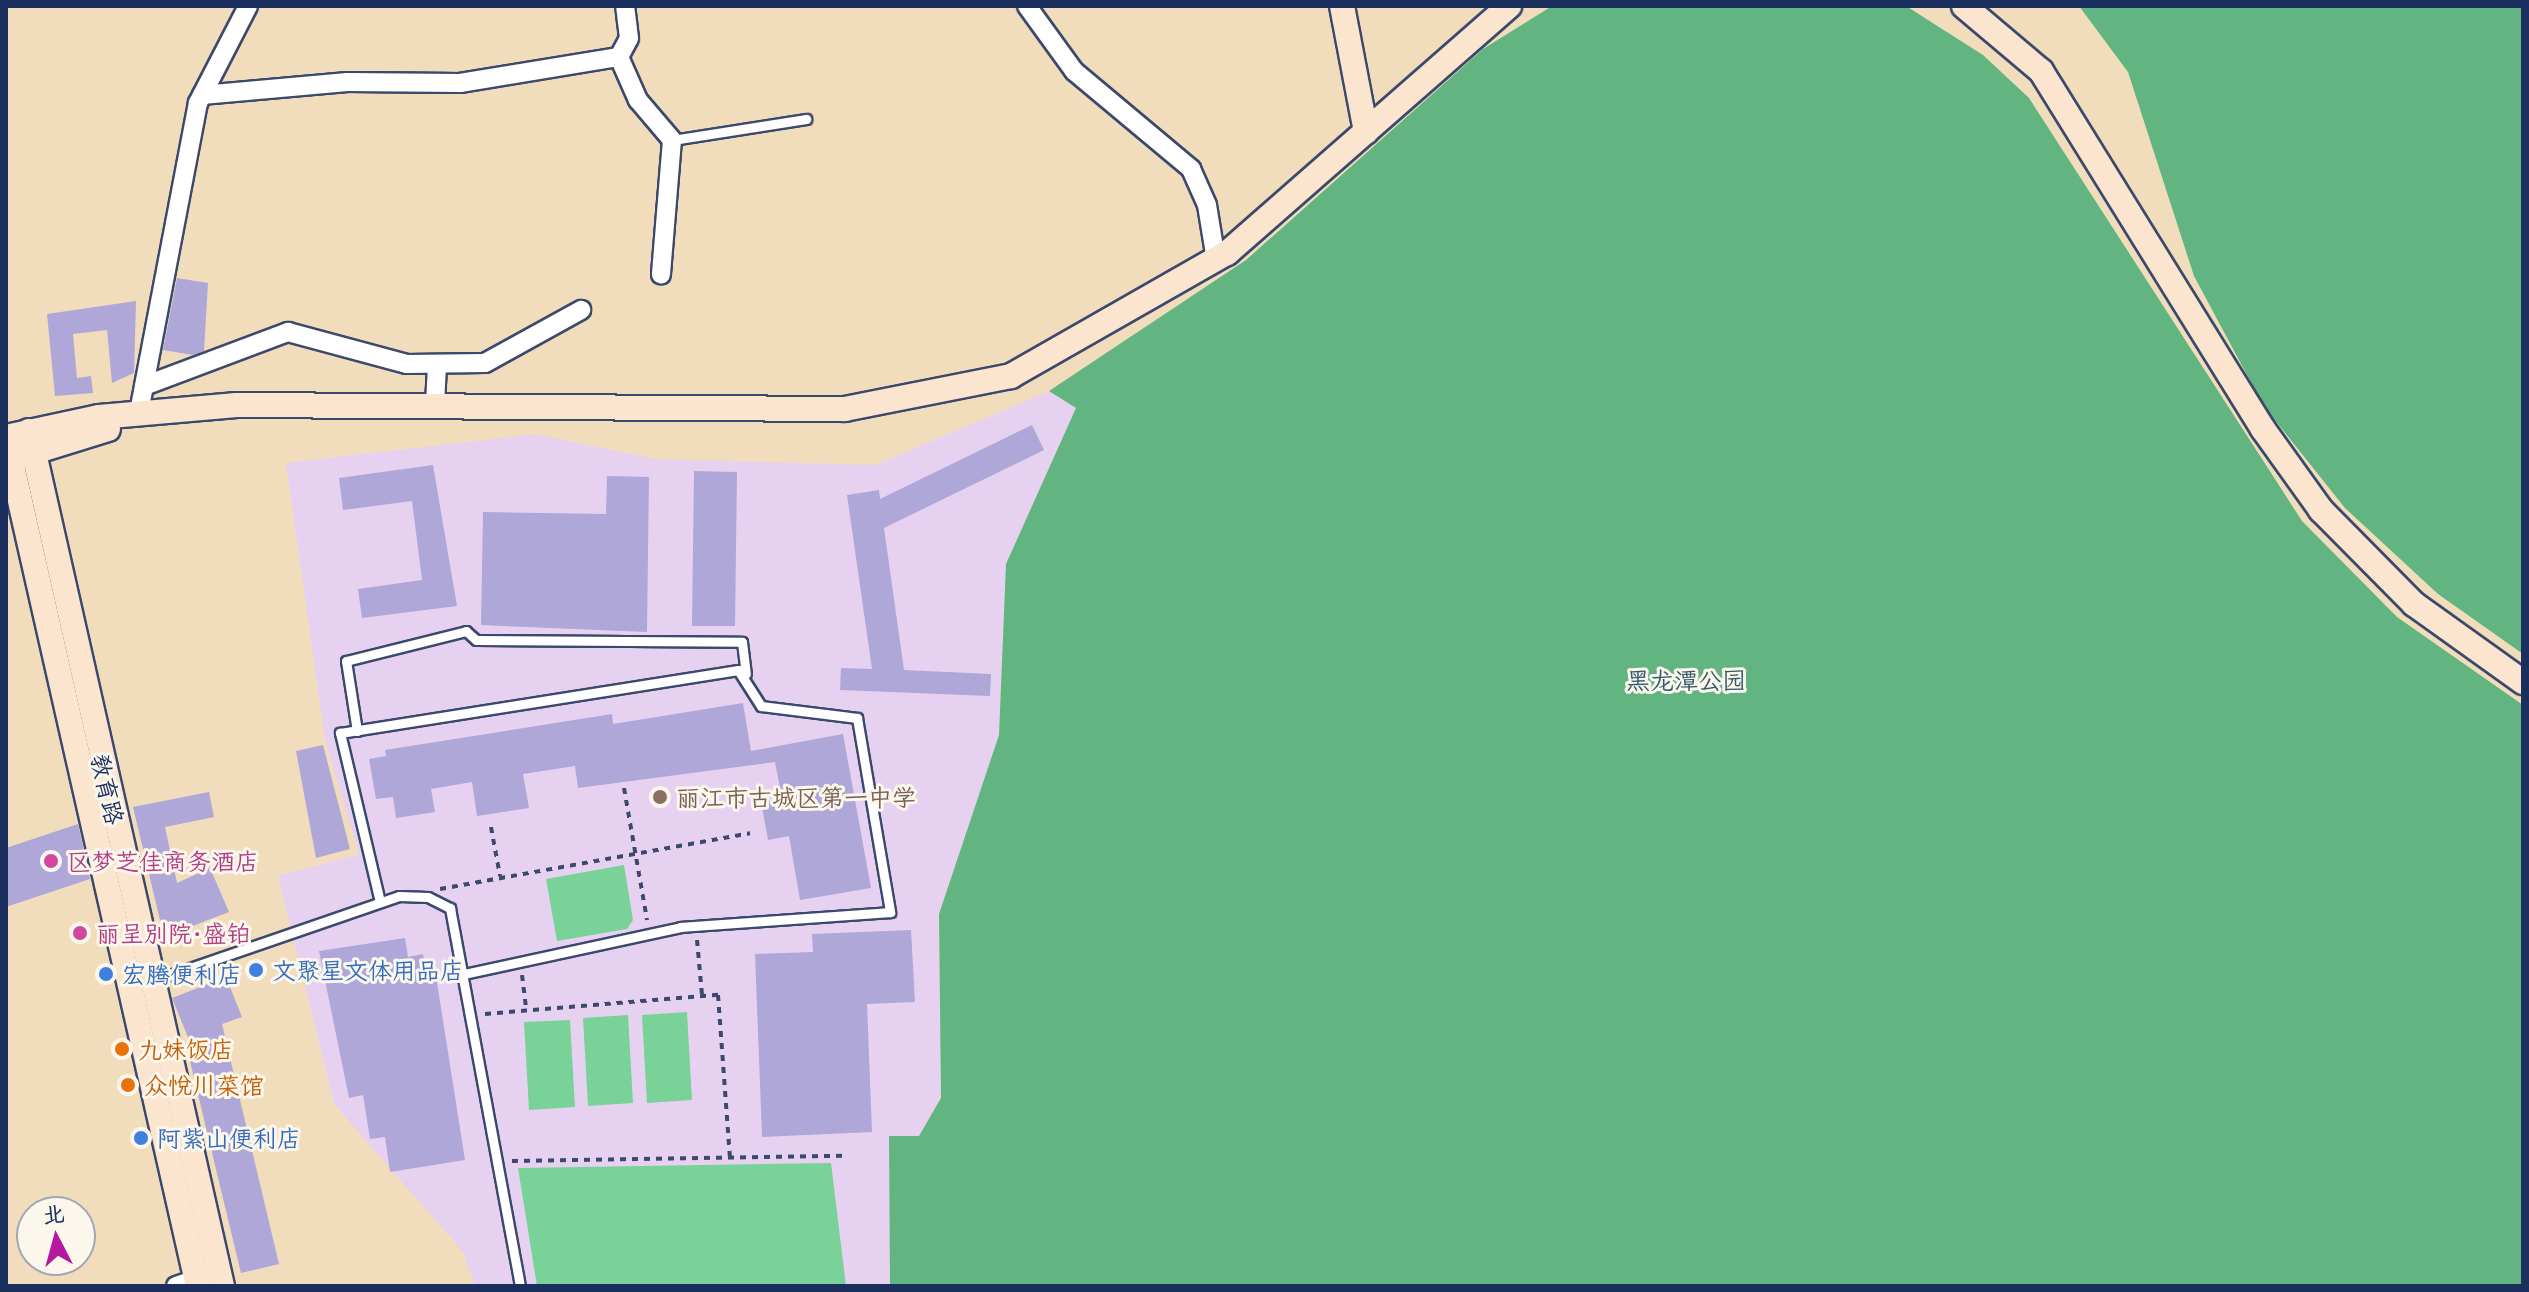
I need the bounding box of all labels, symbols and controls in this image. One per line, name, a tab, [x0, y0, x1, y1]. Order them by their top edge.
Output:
park label: 黑龙潭公园	[1626, 666, 1746, 694]
street label: 教育路	[86, 751, 130, 827]
place label: 丽江市古城区第一中学	[676, 783, 916, 811]
marker: 丽江市古城区第一中学	[651, 788, 669, 806]
place label: 区梦芝佳商务酒店	[67, 847, 259, 875]
marker: 区梦芝佳商务酒店	[42, 852, 60, 870]
place label: 丽呈别院·盛铂	[96, 919, 250, 947]
marker: 丽呈别院·盛铂	[71, 924, 89, 942]
place label: 文聚星文体用品店	[272, 956, 464, 984]
place label: 宏腾便利店	[122, 960, 242, 988]
marker: 文聚星文体用品店	[247, 961, 265, 979]
marker: 宏腾便利店	[97, 965, 115, 983]
place label: 九妹饭店	[138, 1035, 234, 1063]
marker: 九妹饭店	[113, 1040, 131, 1058]
place label: 众悦川菜馆	[144, 1071, 264, 1099]
marker: 众悦川菜馆	[119, 1076, 137, 1094]
place label: 阿紫山便利店	[157, 1124, 301, 1152]
marker: 阿紫山便利店	[132, 1129, 150, 1147]
north arrow	[16, 1196, 96, 1276]
text: 北	[41, 1198, 66, 1229]

